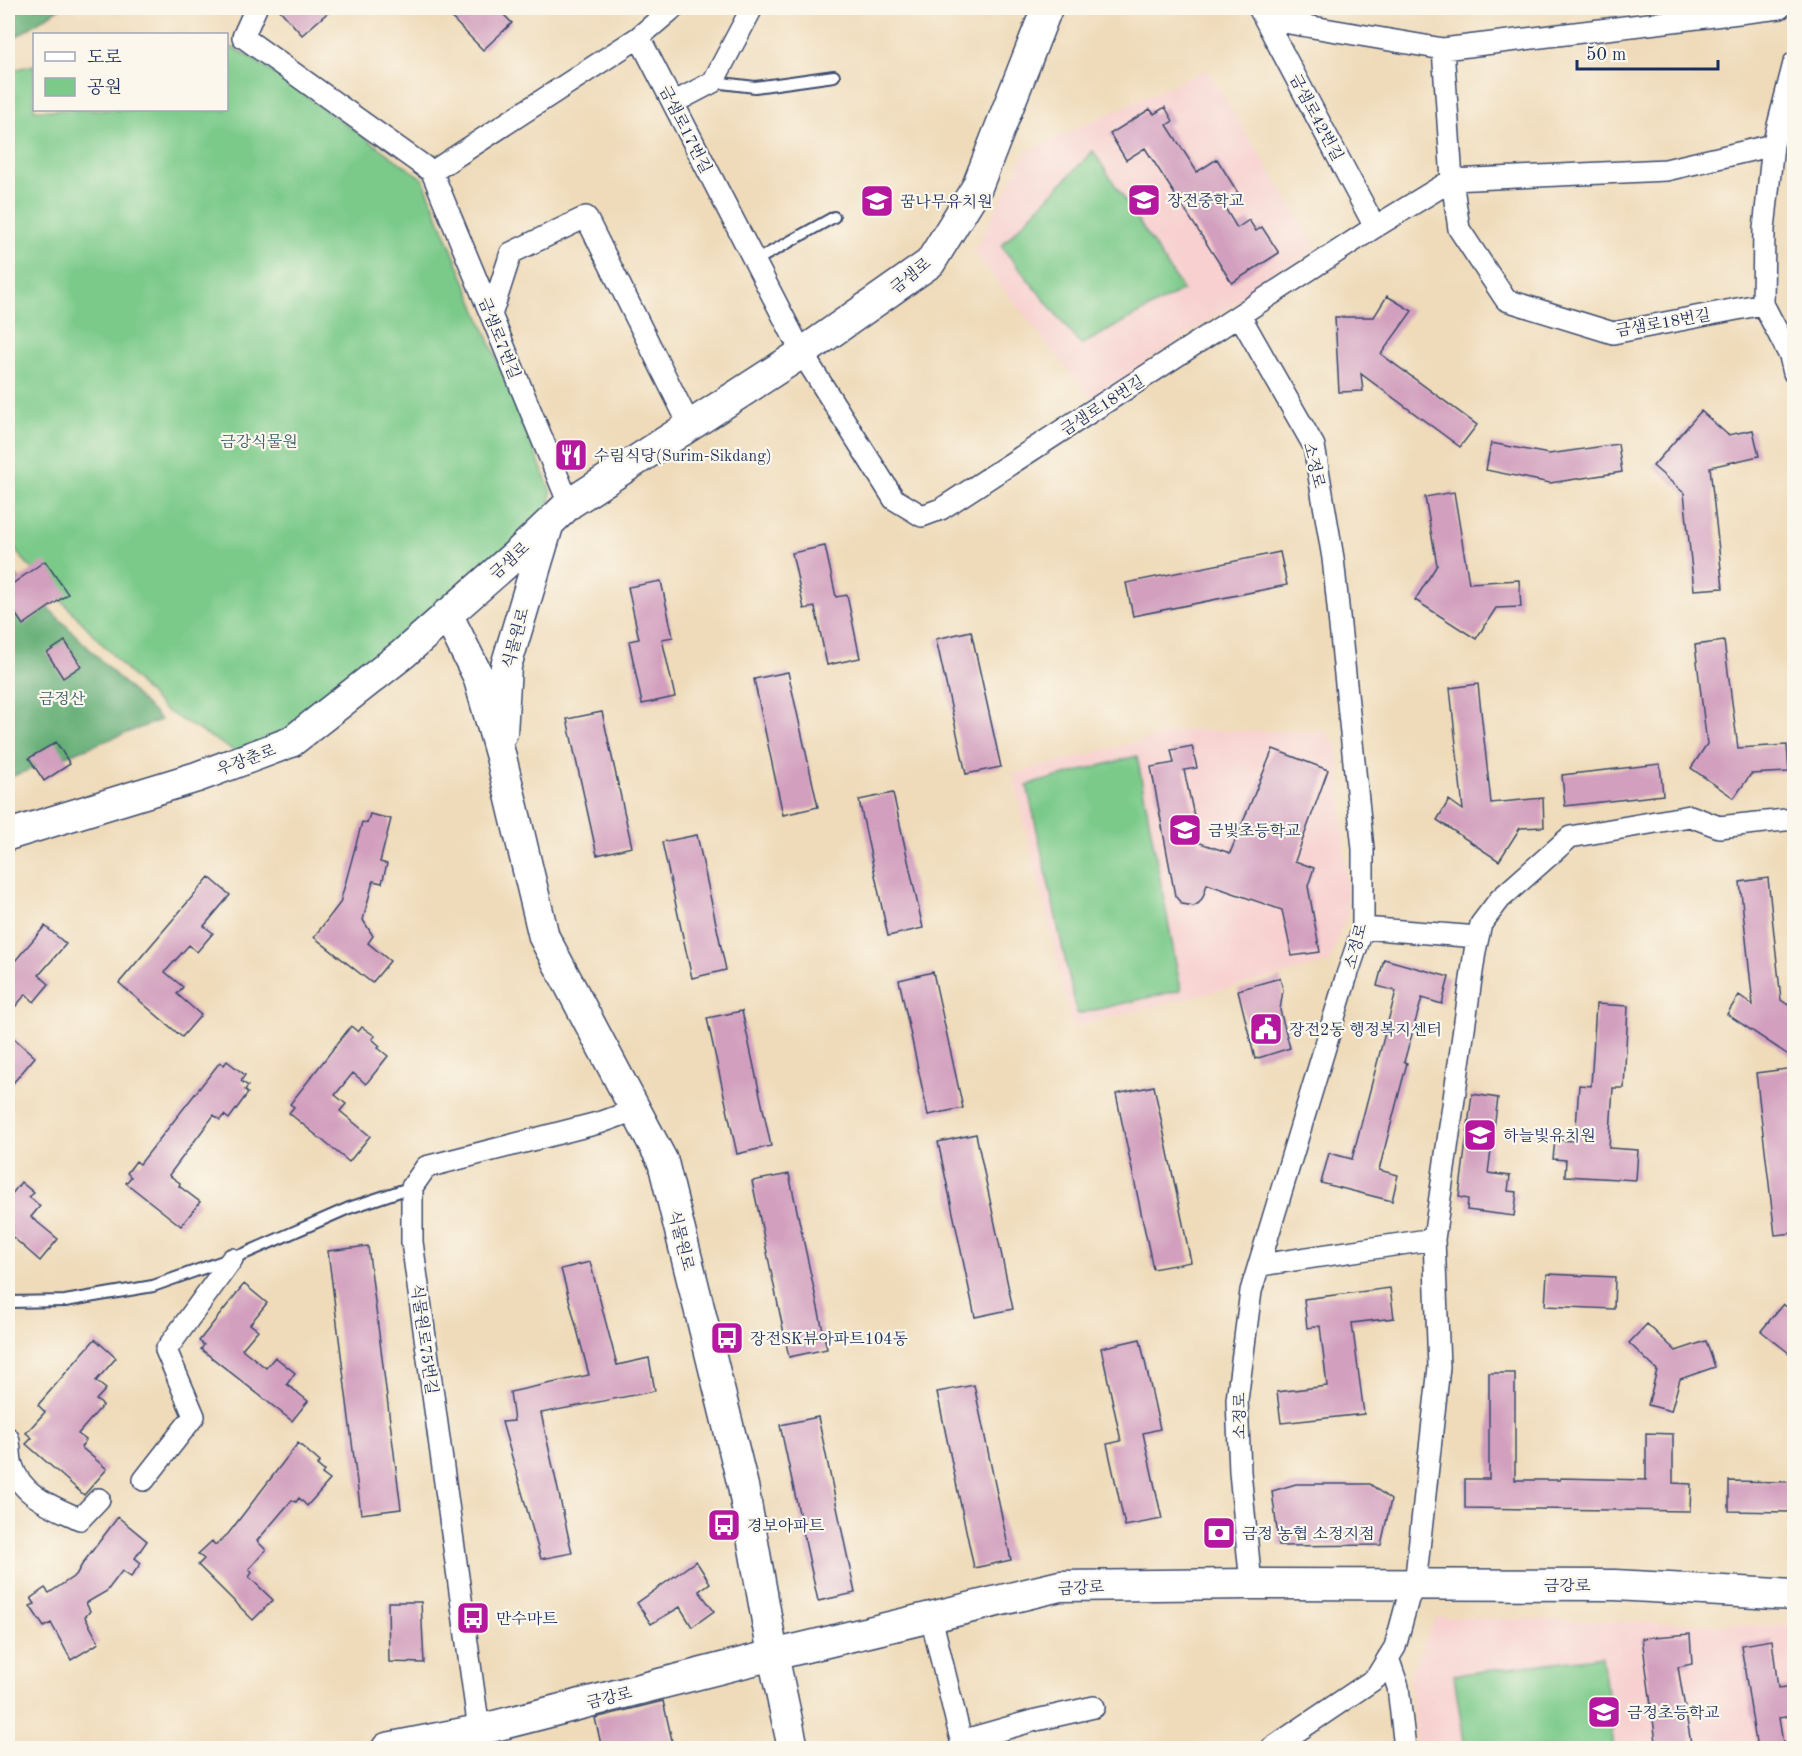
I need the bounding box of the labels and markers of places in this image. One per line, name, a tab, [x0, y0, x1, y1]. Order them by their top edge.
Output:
school or university icon: 장전중학교	[1126, 182, 1162, 218]
school or university icon: 꿈나무유치원	[859, 183, 895, 219]
place label: 장전중학교	[1167, 192, 1244, 210]
place label: 꿈나무유치원	[900, 194, 993, 211]
restaurant icon: 수림식당(Surim-Sikdang)	[553, 437, 589, 473]
place label: 수림식당(Surim-Sikdang)	[594, 447, 772, 465]
school or university icon: 금빛초등학교	[1167, 812, 1203, 848]
place label: 금빛초등학교	[1208, 822, 1301, 840]
public building icon: 장전2동 행정복지센터	[1248, 1011, 1284, 1047]
place label: 장전2동 행정복지센터	[1289, 1021, 1442, 1039]
school or university icon: 하늘빛유치원	[1462, 1117, 1498, 1153]
place label: 하늘빛유치원	[1503, 1127, 1596, 1145]
bus stop icon: 장전SK뷰아파트104동	[709, 1320, 745, 1356]
place label: 장전SK뷰아파트104동	[750, 1331, 909, 1348]
bus stop icon: 경보아파트	[706, 1507, 742, 1543]
bank icon: 금정 농협 소정지점	[1201, 1515, 1237, 1551]
place label: 경보아파트	[747, 1518, 825, 1535]
place label: 금정 농협 소정지점	[1242, 1526, 1375, 1543]
bus stop icon: 만수마트	[455, 1600, 491, 1636]
place label: 만수마트	[496, 1610, 558, 1628]
school or university icon: 금정초등학교	[1586, 1694, 1622, 1730]
place label: 금정초등학교	[1627, 1704, 1720, 1722]

